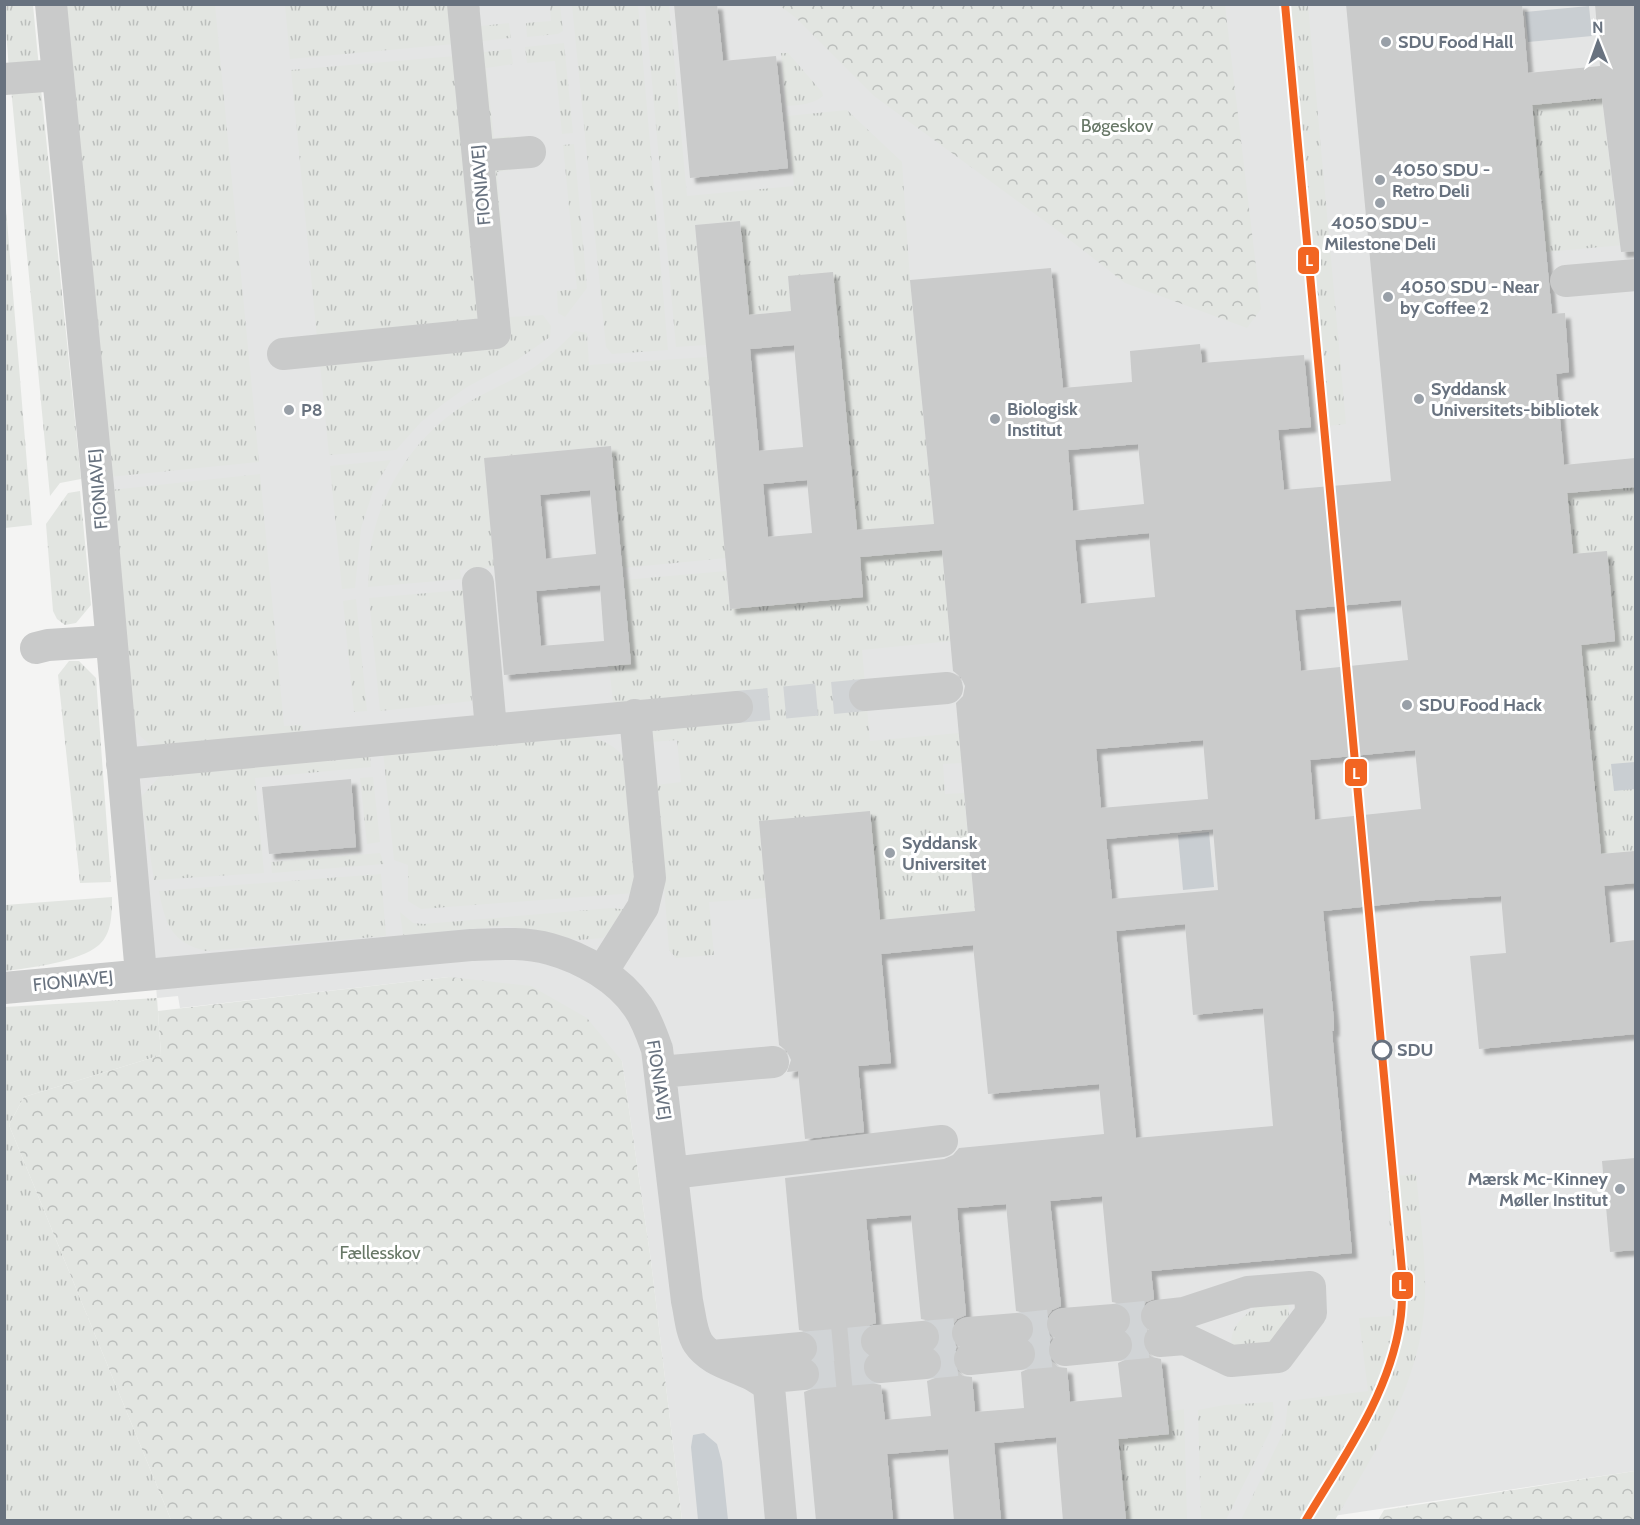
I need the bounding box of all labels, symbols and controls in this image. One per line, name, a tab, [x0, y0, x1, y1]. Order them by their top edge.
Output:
north arrow	[1568, 12, 1628, 72]
text: N	[1592, 18, 1604, 37]
place label: SDU Food Hall	[1398, 31, 1514, 53]
marker: SDU Food Hall	[1379, 35, 1393, 49]
park label: Bøgeskov	[1081, 115, 1153, 137]
street label: FIONIAVEJ	[467, 144, 495, 226]
place label: 4050 SDU - Retro Deli	[1392, 159, 1490, 202]
marker: 4050 SDU - Retro Deli	[1373, 173, 1387, 187]
marker: 4050 SDU - Milestone Deli	[1373, 196, 1387, 210]
place label: 4050 SDU - Milestone Deli	[1324, 212, 1436, 255]
line badge: L	[1297, 246, 1320, 275]
text: L	[1305, 251, 1313, 270]
place label: 4050 SDU - Near by Coffee 2	[1400, 276, 1539, 319]
marker: 4050 SDU - Near by Coffee 2	[1381, 290, 1395, 304]
place label: Syddansk Universitets-bibliotek	[1431, 378, 1599, 421]
marker: Syddansk Universitets-bibliotek	[1412, 392, 1426, 406]
place label: Biologisk Institut	[1007, 398, 1078, 441]
place label: P8	[301, 399, 323, 421]
marker: P8	[282, 403, 296, 417]
marker: Biologisk Institut	[988, 412, 1002, 426]
street label: FIONIAVEJ	[84, 448, 112, 530]
place label: SDU Food Hack	[1419, 694, 1542, 716]
marker: SDU Food Hack	[1400, 698, 1414, 712]
line badge: L	[1344, 758, 1368, 787]
text: L	[1352, 764, 1360, 783]
place label: Syddansk Universitet	[902, 832, 986, 875]
marker: Syddansk Universitet	[883, 846, 897, 860]
street label: FIONIAVEJ	[32, 966, 114, 996]
street label: FIONIAVEJ	[642, 1038, 676, 1122]
place label: SDU	[1397, 1039, 1433, 1061]
marker: SDU	[1372, 1040, 1392, 1060]
place label: Mærsk Mc-Kinney Møller Institut	[1467, 1168, 1608, 1211]
marker: Mærsk Mc-Kinney Møller Institut	[1613, 1182, 1627, 1196]
park label: Fællesskov	[339, 1242, 421, 1264]
line badge: L	[1391, 1271, 1414, 1300]
text: L	[1398, 1276, 1406, 1295]

